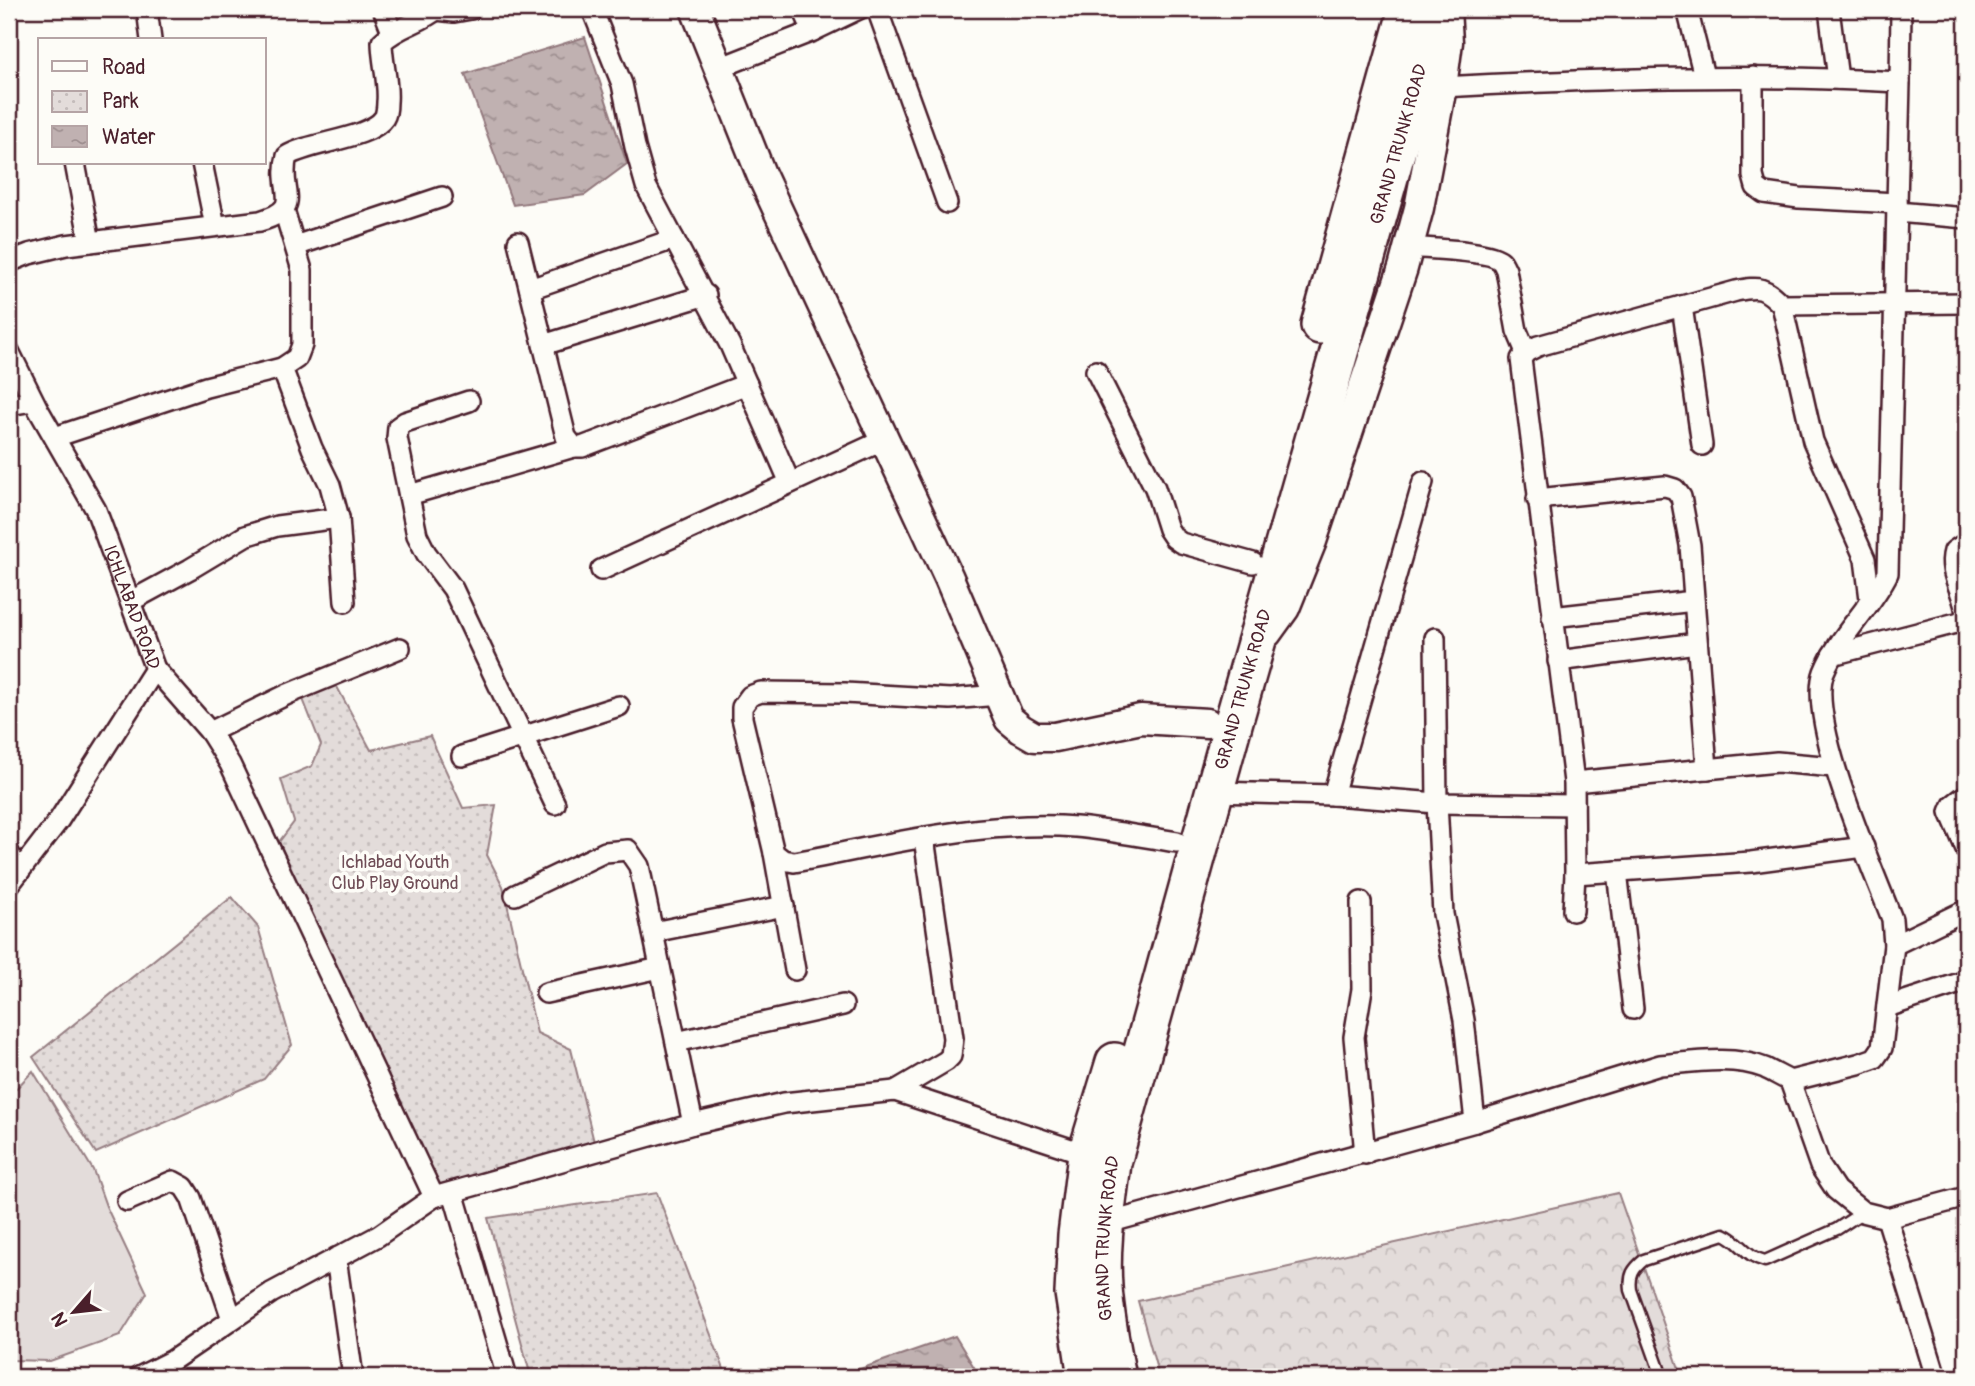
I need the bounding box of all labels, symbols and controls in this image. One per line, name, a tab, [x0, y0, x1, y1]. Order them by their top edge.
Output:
legend	[38, 38, 266, 164]
text: Road	[102, 54, 146, 81]
street label: GRAND TRUNK ROAD	[1365, 62, 1433, 227]
text: Park	[102, 88, 139, 115]
text: Water	[102, 124, 156, 151]
street label: ICHLABAD ROAD	[98, 542, 165, 673]
street label: GRAND TRUNK ROAD	[1210, 607, 1277, 772]
park label: Ichlabad Youth Club Play Ground	[331, 851, 459, 895]
street label: GRAND TRUNK ROAD	[1091, 1153, 1125, 1322]
north arrow	[38, 1278, 108, 1348]
text: N	[46, 1308, 73, 1331]

